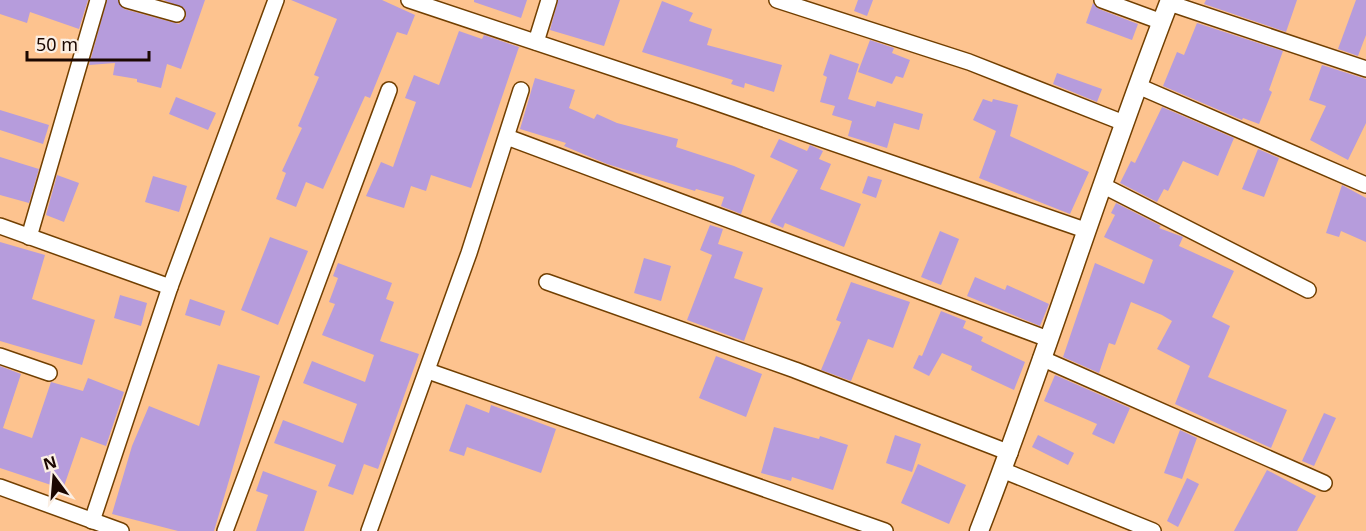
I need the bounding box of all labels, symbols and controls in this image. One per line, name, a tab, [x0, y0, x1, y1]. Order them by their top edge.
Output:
scale bar	[27, 24, 148, 62]
text: 50 m	[36, 32, 78, 56]
north arrow	[24, 447, 84, 507]
text: N	[41, 450, 59, 475]

